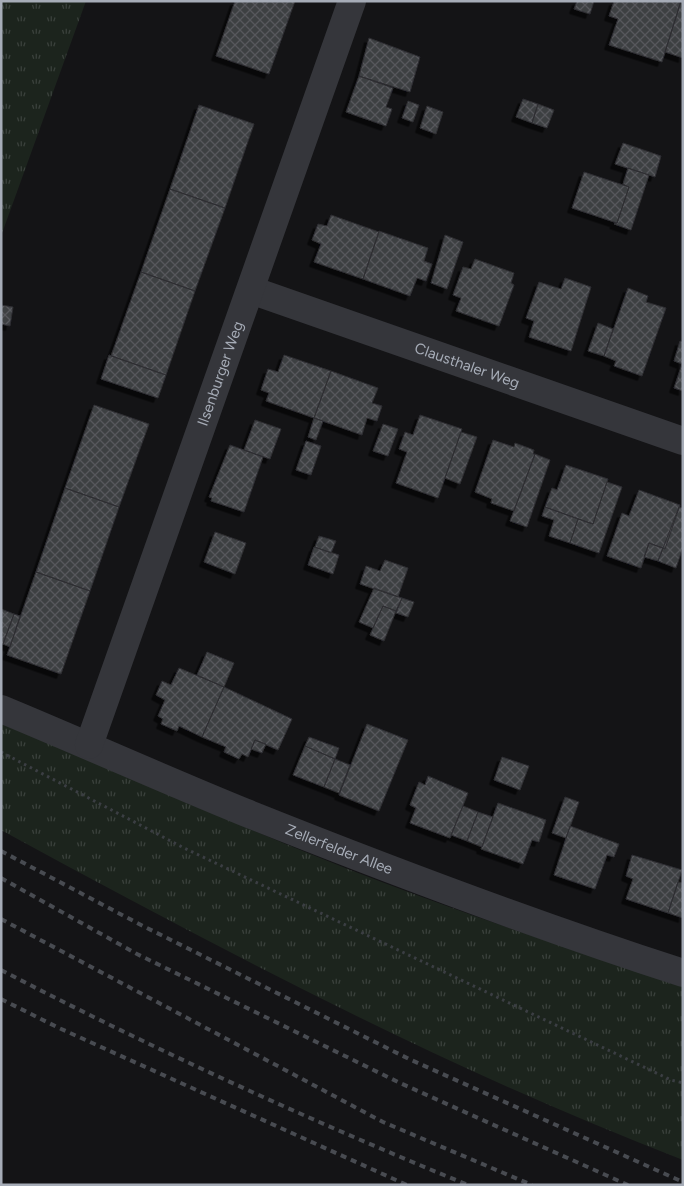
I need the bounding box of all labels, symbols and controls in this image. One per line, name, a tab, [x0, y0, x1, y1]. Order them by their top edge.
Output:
street label: Ilsenburger Weg	[194, 319, 247, 428]
street label: Clausthaler Weg	[412, 339, 522, 392]
street label: Zellerfelder Allee	[283, 820, 395, 878]

